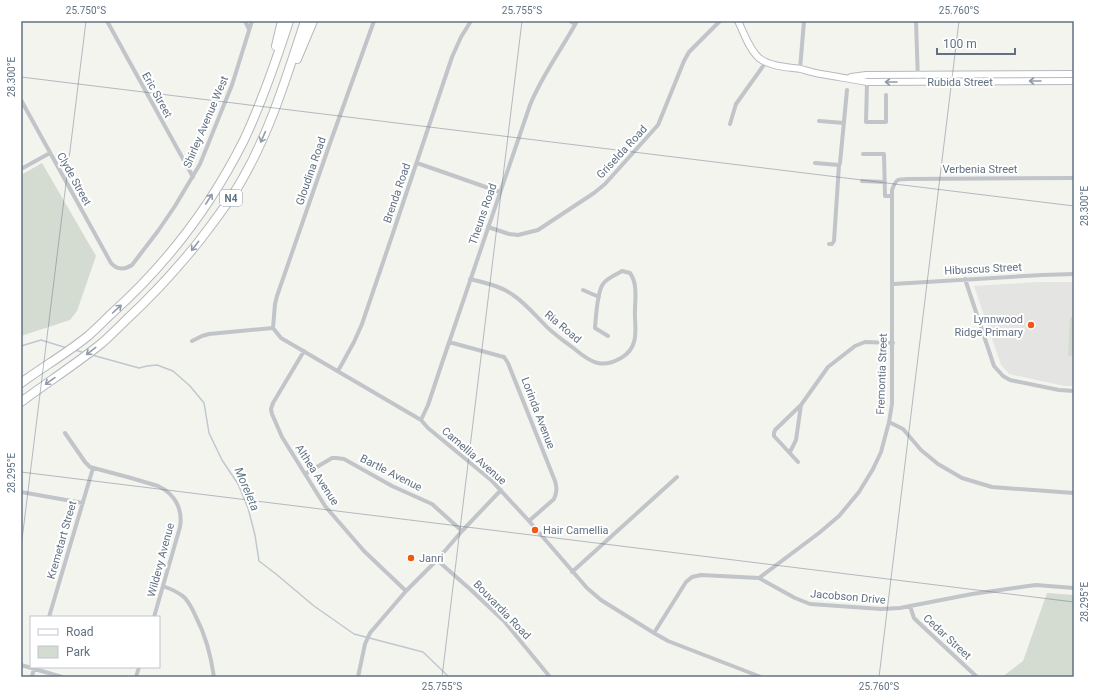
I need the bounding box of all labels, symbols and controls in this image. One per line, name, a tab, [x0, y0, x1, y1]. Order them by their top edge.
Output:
text: 25.750°S	[66, 5, 106, 16]
text: 25.755°S	[502, 5, 542, 16]
text: 25.760°S	[939, 5, 979, 16]
scale bar	[937, 30, 1015, 56]
text: 100 m	[943, 37, 977, 51]
text: 28.300°E	[6, 57, 17, 97]
street label: Eric Street	[139, 70, 175, 120]
street label: Shirley Avenue West	[181, 74, 231, 170]
street label: Rubida Street	[927, 76, 993, 89]
one-way arrow	[885, 78, 898, 86]
one-way arrow	[1029, 78, 1042, 85]
street label: Griselda Road	[594, 123, 650, 181]
one-way arrow	[259, 130, 267, 142]
street label: Gloudina Road	[293, 135, 329, 207]
street label: Clyde Street	[54, 150, 94, 208]
street label: Brenda Road	[381, 161, 413, 225]
street label: Verbenia Street	[943, 163, 1018, 176]
street label: Theuns Road	[466, 182, 500, 246]
text: 28.300°E	[1079, 186, 1090, 226]
road number: N4	[220, 190, 242, 206]
one-way arrow	[205, 194, 213, 205]
one-way arrow	[190, 241, 199, 252]
street label: Hibuscus Street	[944, 260, 1023, 278]
one-way arrow	[112, 304, 122, 314]
street label: Ria Road	[542, 308, 584, 346]
place label: Lynnwood Ridge Primary	[955, 313, 1024, 339]
marker: Lynnwood Ridge Primary	[1026, 320, 1036, 330]
street label: Fremontia Street	[874, 333, 890, 415]
one-way arrow	[86, 347, 97, 355]
street label: Lorinda Avenue	[518, 375, 558, 451]
one-way arrow	[45, 377, 56, 385]
street label: Camellia Avenue	[439, 424, 509, 488]
street label: Althea Avenue	[292, 442, 342, 508]
street label: Bartle Avenue	[358, 452, 424, 494]
text: 28.295°E	[6, 453, 17, 493]
water label: Moreleta	[232, 465, 262, 513]
street label: Kremetart Street	[45, 499, 79, 581]
street label: Wildevy Avenue	[145, 521, 177, 599]
place label: Hair Camellia	[543, 524, 609, 537]
marker: Hair Camellia	[530, 525, 540, 535]
place label: Janri	[419, 552, 444, 565]
marker: Janri	[406, 553, 416, 563]
street label: Bouvardia Road	[471, 578, 533, 642]
text: 28.295°E	[1079, 582, 1090, 622]
street label: Jacobson Drive	[810, 587, 886, 607]
street label: Cedar Street	[920, 612, 974, 663]
legend	[30, 616, 160, 668]
text: Road	[66, 625, 94, 639]
text: Park	[66, 645, 91, 659]
text: 25.755°S	[422, 681, 462, 692]
text: 25.760°S	[859, 681, 899, 692]

